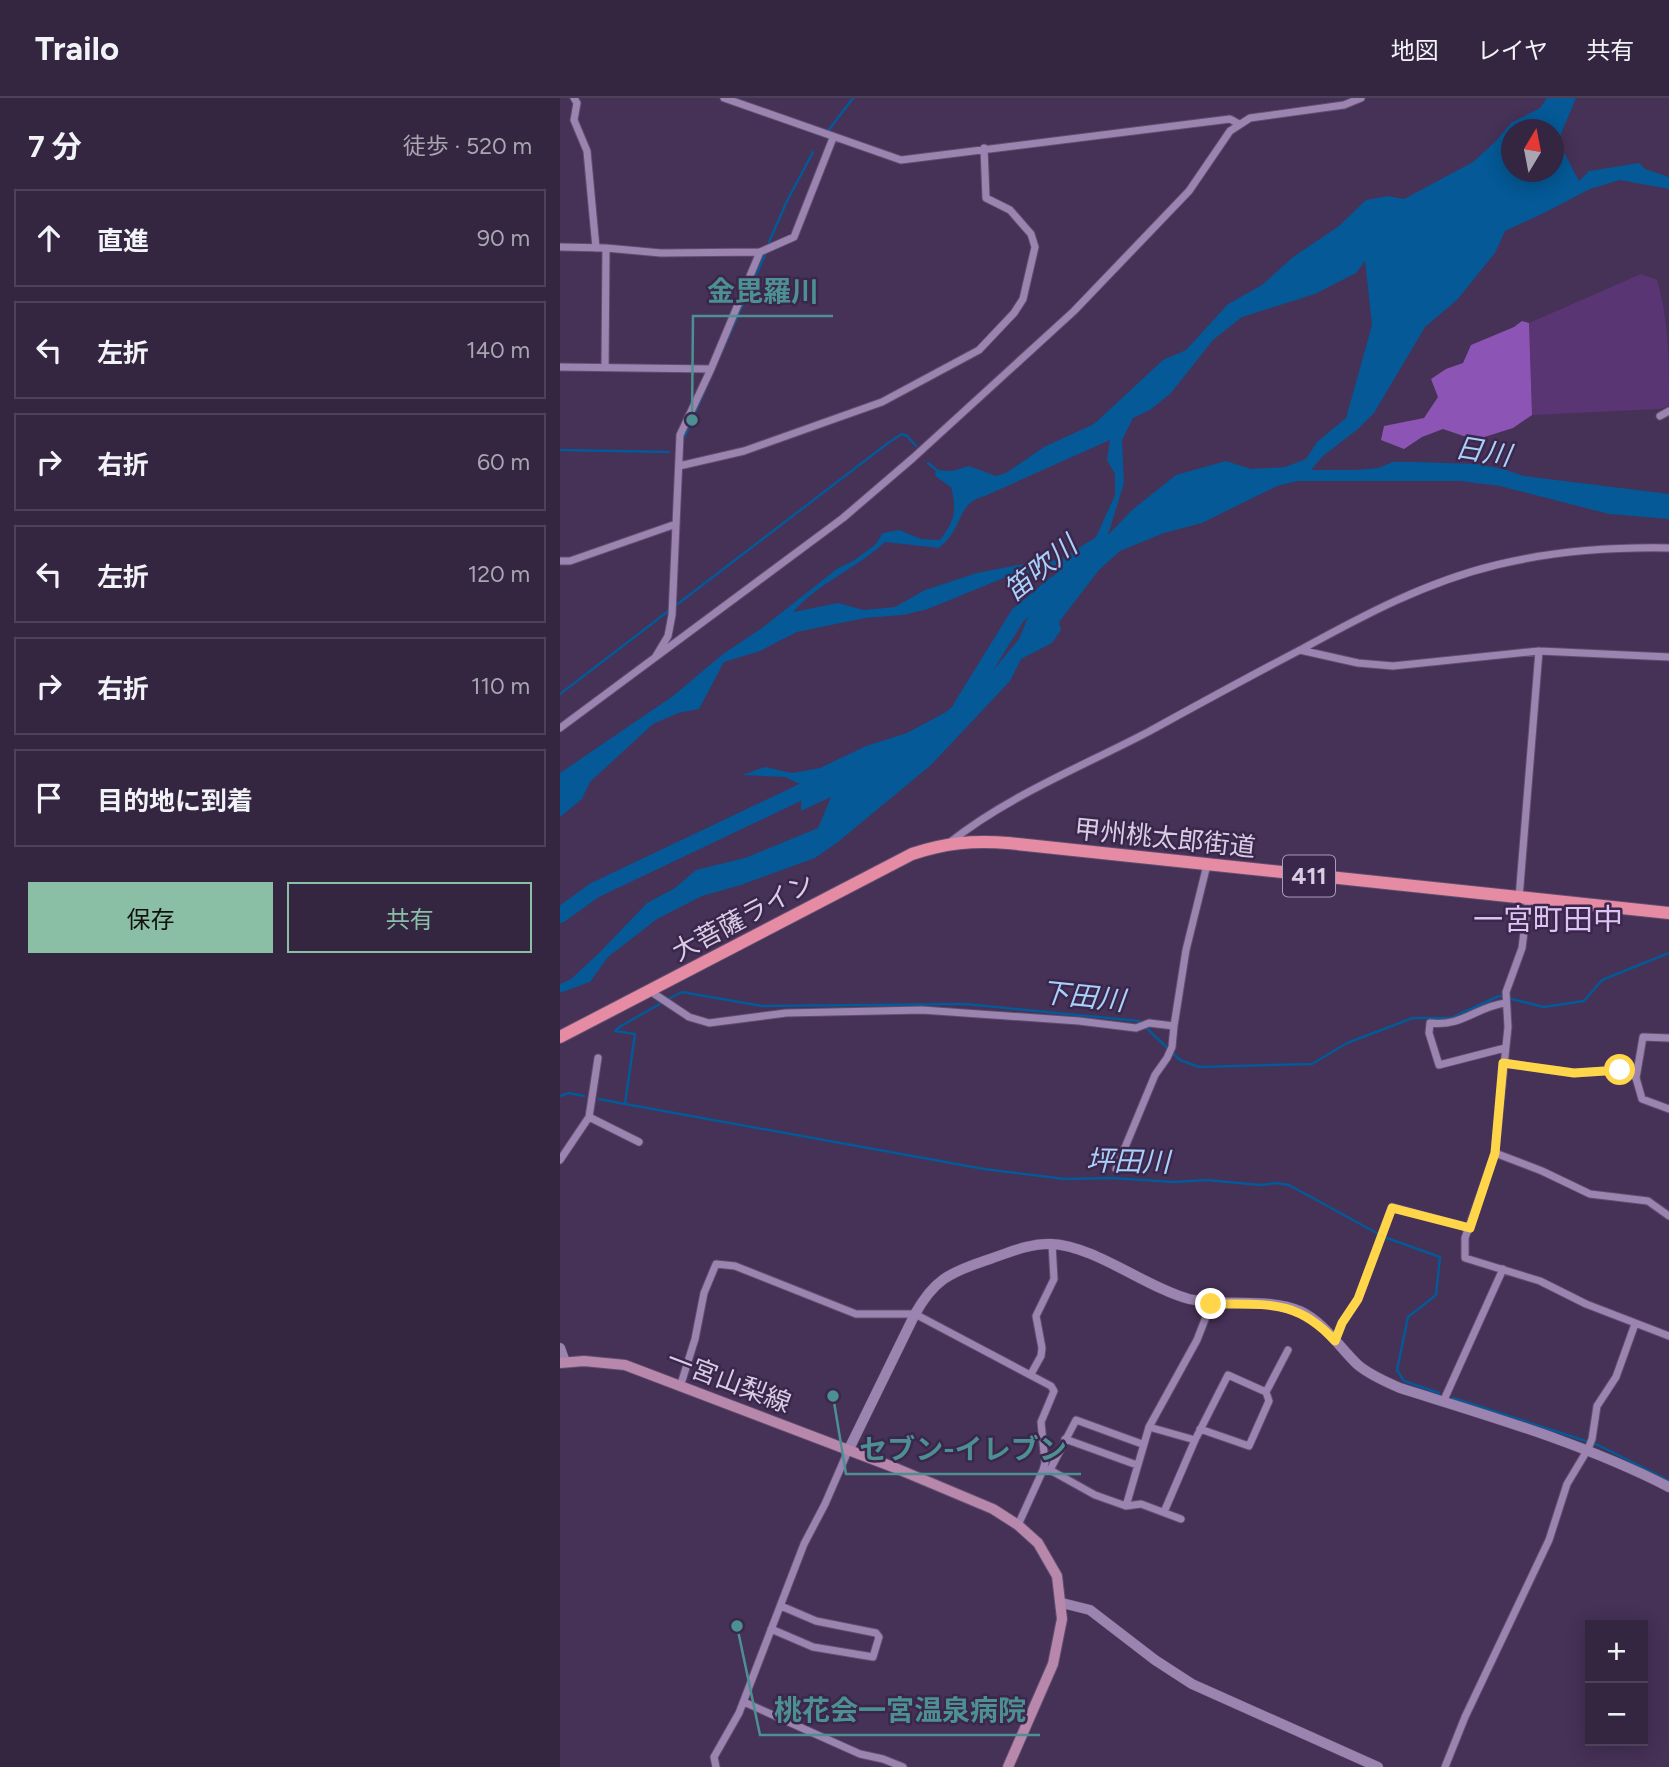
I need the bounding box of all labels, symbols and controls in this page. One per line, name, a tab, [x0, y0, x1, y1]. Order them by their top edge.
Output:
text: Trailo	[35, 29, 119, 68]
text: 地図	[1391, 36, 1439, 65]
text: レイヤ	[1477, 36, 1548, 65]
text: 共有	[1586, 36, 1634, 65]
north arrow	[1501, 119, 1564, 182]
text: 7 分	[28, 128, 82, 165]
text: 徒歩 · 520 m	[403, 132, 532, 160]
icon: ahead	[30, 219, 68, 257]
text: 90 m	[477, 224, 530, 252]
text: 直進	[97, 225, 149, 257]
callout: 金毘羅川	[693, 267, 833, 316]
text: 金毘羅川	[707, 274, 819, 308]
icon: left	[30, 331, 68, 369]
text: 140 m	[466, 336, 530, 364]
text: 左折	[97, 337, 149, 369]
water label: 日川	[1453, 430, 1516, 473]
icon: right	[30, 443, 68, 481]
text: 60 m	[477, 448, 530, 476]
text: 右折	[97, 449, 149, 481]
water label: 笛吹川	[997, 526, 1086, 608]
icon: left	[30, 555, 68, 593]
text: 120 m	[468, 560, 530, 588]
text: 左折	[97, 561, 149, 593]
icon: right	[30, 667, 68, 705]
text: 110 m	[471, 672, 530, 700]
text: 右折	[97, 673, 149, 705]
icon: arrive	[30, 779, 68, 817]
text: 目的地に到着	[97, 785, 253, 817]
street label: 甲州桃太郎街道	[1073, 813, 1257, 863]
road number: 411	[1283, 856, 1335, 896]
street label: 大菩薩ライン	[667, 866, 819, 968]
button: 保存	[28, 882, 273, 953]
button: 共有	[287, 882, 532, 953]
district label: 一宮町田中	[1473, 901, 1623, 938]
water label: 下田川	[1039, 975, 1130, 1018]
route start	[1604, 1054, 1635, 1085]
water label: 坪田川	[1086, 1143, 1173, 1179]
route end	[1195, 1288, 1226, 1319]
street label: 一宮山梨線	[663, 1343, 795, 1419]
callout: セブン-イレブン	[846, 1425, 1081, 1474]
text: セブン-イレブン	[859, 1432, 1067, 1466]
map controls	[1585, 1620, 1648, 1746]
button: +	[1585, 1620, 1648, 1683]
button: −	[1585, 1683, 1648, 1746]
callout: 桃花会一宮温泉病院	[760, 1686, 1040, 1735]
text: 桃花会一宮温泉病院	[774, 1693, 1026, 1727]

